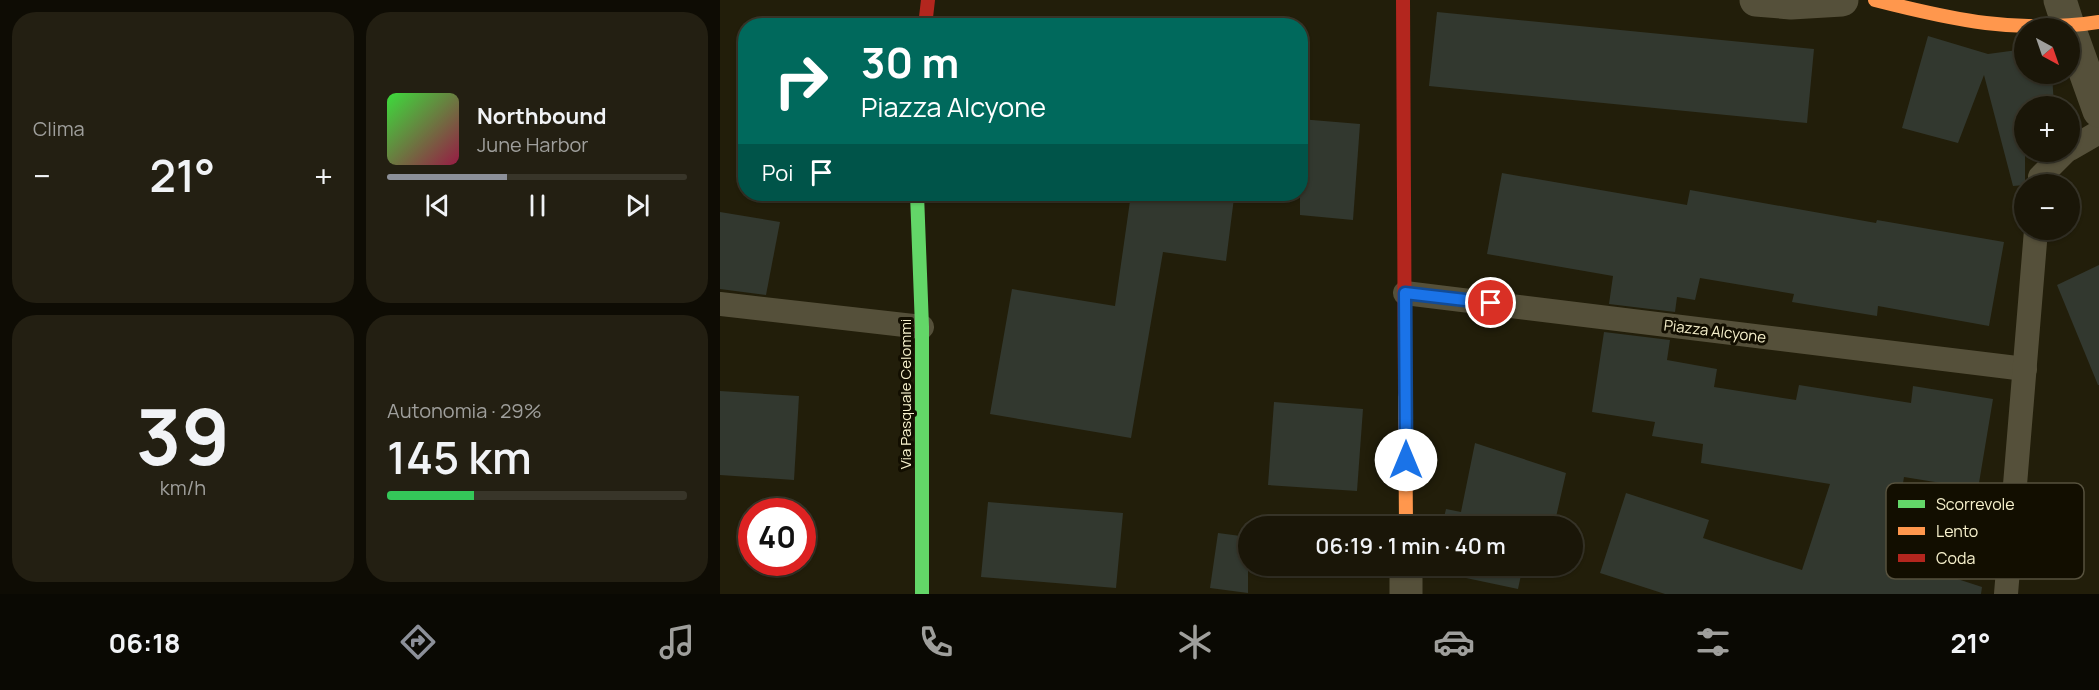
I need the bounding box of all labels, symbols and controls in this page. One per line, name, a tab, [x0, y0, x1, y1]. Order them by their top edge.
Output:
north arrow	[2014, 18, 2080, 84]
map controls	[2014, 18, 2080, 240]
text: 30 m	[861, 33, 959, 91]
icon: right	[762, 42, 840, 120]
text: Piazza Alcyone	[861, 88, 1046, 125]
button: +	[2014, 96, 2080, 162]
text: Northbound	[477, 101, 607, 131]
text: Clima	[33, 115, 85, 142]
text: June Harbor	[477, 131, 589, 158]
text: 21°	[150, 144, 215, 206]
text: −	[33, 153, 51, 198]
text: +	[314, 153, 333, 198]
icon: arrive	[805, 156, 838, 189]
text: Poi	[762, 158, 793, 188]
button: −	[2014, 174, 2080, 240]
icon: previous	[421, 189, 454, 222]
icon: pause	[521, 189, 554, 222]
icon: next	[621, 189, 654, 222]
pin	[1465, 277, 1516, 328]
icon: arrive	[1474, 286, 1507, 319]
street label: Piazza Alcyone	[1663, 314, 1768, 348]
street label: Via Pasquale Celommi	[895, 319, 916, 469]
text: 39	[136, 382, 230, 488]
text: Autonomia · 29%	[387, 397, 542, 424]
text: 145 km	[387, 426, 532, 488]
position arrow	[1374, 428, 1438, 492]
text: km/h	[160, 474, 206, 501]
legend	[1886, 483, 2084, 579]
text: Scorrevole	[1936, 493, 2015, 515]
speed limit sign: 40	[738, 498, 816, 576]
text: Lento	[1936, 520, 1978, 542]
text: 06:19 · 1 min · 40 m	[1315, 531, 1506, 561]
text: Coda	[1936, 547, 1975, 569]
icon: directions	[397, 621, 439, 663]
icon: music	[656, 621, 698, 663]
icon: phone	[915, 621, 957, 663]
icon: climate	[1174, 621, 1216, 663]
icon: car	[1433, 621, 1475, 663]
icon: filters	[1692, 621, 1734, 663]
text: 06:18	[108, 624, 181, 661]
text: 21°	[1951, 624, 1991, 661]

